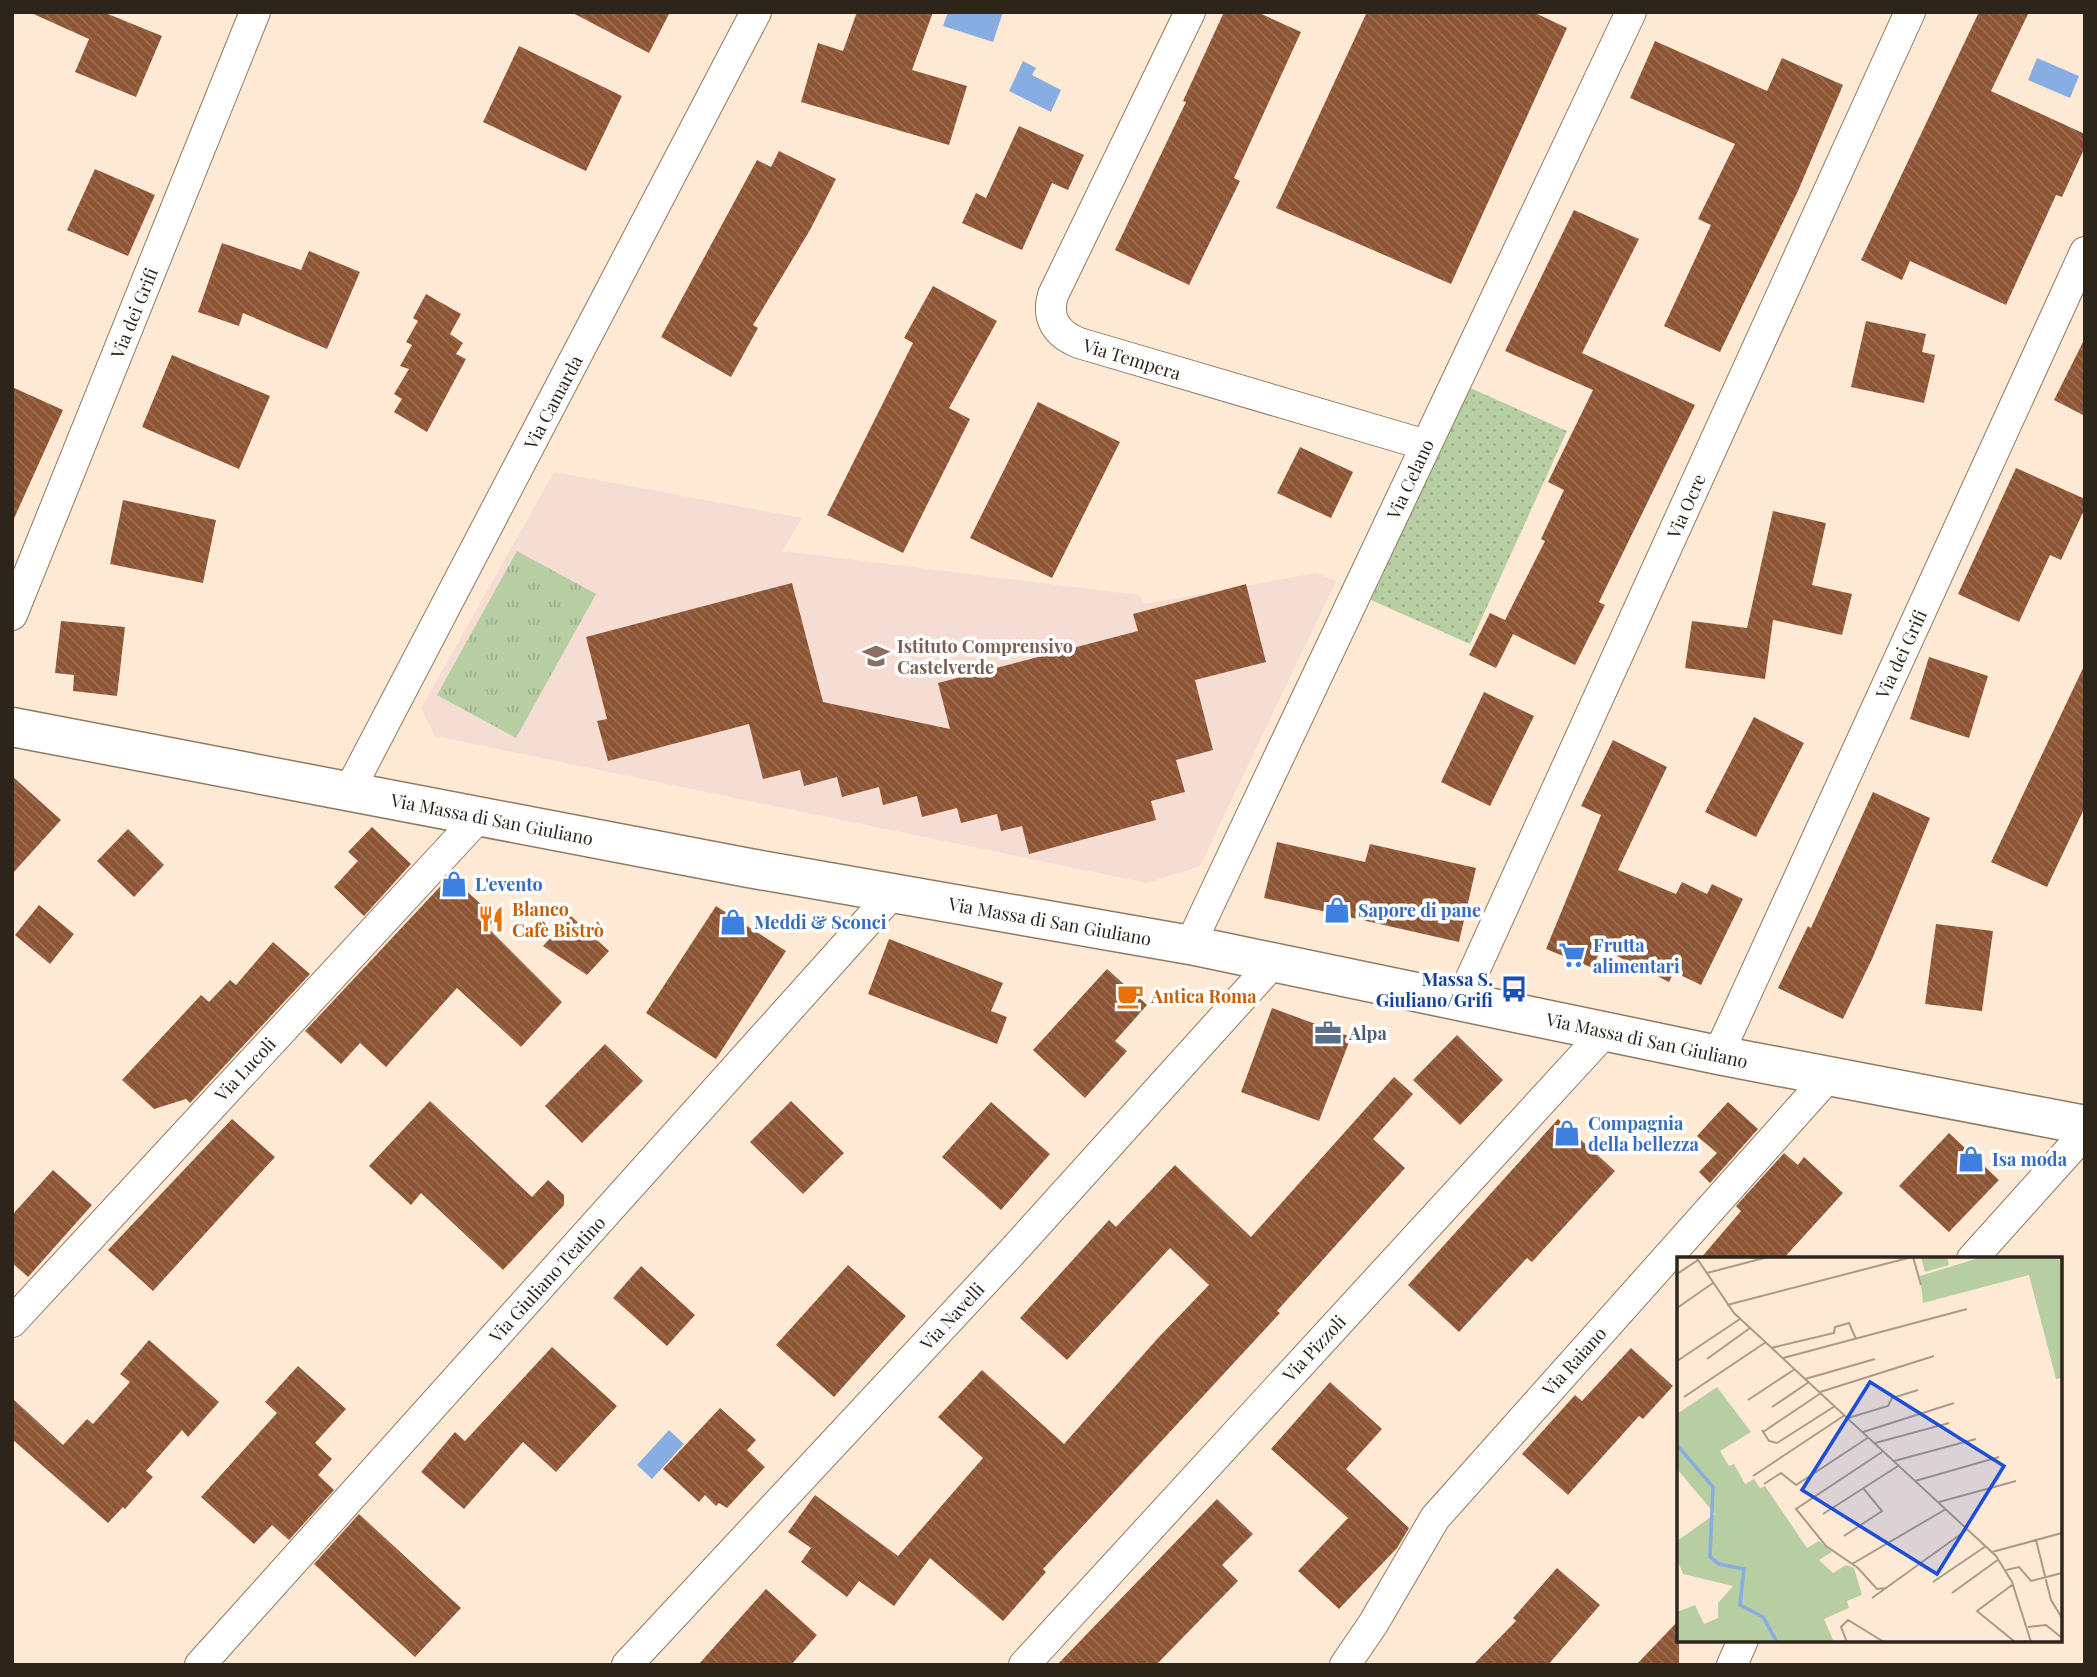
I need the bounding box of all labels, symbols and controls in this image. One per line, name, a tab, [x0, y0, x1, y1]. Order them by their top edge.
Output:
street label: Via dei Grifi	[105, 264, 163, 363]
street label: Via Tempera	[1079, 332, 1184, 385]
street label: Via Camarda	[518, 351, 588, 454]
street label: Via Celano	[1381, 435, 1439, 524]
street label: Via Ocre	[1661, 470, 1711, 543]
street label: Via dei Grifi	[1869, 606, 1932, 703]
place label: Istituto Comprensivo Castelverde	[897, 634, 1073, 679]
school or university icon: Istituto Comprensivo Castelverde	[861, 641, 891, 671]
street label: Via Massa di San Giuliano	[388, 787, 595, 850]
shop icon: L'evento	[439, 869, 469, 899]
place label: L'evento	[475, 872, 543, 896]
street label: Via Massa di San Giuliano	[946, 891, 1154, 951]
shop icon: Sapore di pane	[1322, 895, 1352, 925]
place label: Blanco Cafè Bistrò	[512, 897, 604, 942]
place label: Sapore di pane	[1358, 898, 1481, 922]
restaurant icon: Blanco Cafè Bistrò	[476, 904, 506, 934]
shop icon: Meddi & Sconci	[718, 907, 748, 937]
place label: Meddi & Sconci	[754, 910, 887, 934]
place label: Frutta alimentari	[1593, 933, 1680, 978]
supermarket icon: Frutta alimentari	[1557, 940, 1587, 970]
place label: Massa S. Giuliano/Grifi	[1376, 967, 1493, 1012]
bus stop icon: Massa S. Giuliano/Grifi	[1499, 974, 1529, 1004]
cafe icon: Antica Roma	[1115, 981, 1145, 1011]
place label: Antica Roma	[1150, 984, 1257, 1008]
street label: Via Massa di San Giuliano	[1543, 1007, 1750, 1073]
office icon: Alpa	[1313, 1018, 1343, 1048]
place label: Alpa	[1348, 1021, 1387, 1045]
street label: Via Lucoli	[209, 1032, 281, 1107]
place label: Compagnia della bellezza	[1588, 1111, 1699, 1156]
shop icon: Compagnia della bellezza	[1552, 1118, 1582, 1148]
shop icon: Isa moda	[1956, 1144, 1986, 1174]
place label: Isa moda	[1992, 1147, 2068, 1171]
street label: Via Giuliano Teatino	[483, 1210, 610, 1348]
inset map	[1677, 1257, 2062, 1642]
street label: Via Navelli	[914, 1277, 989, 1356]
street label: Via Pizzoli	[1276, 1310, 1351, 1387]
street label: Via Raiano	[1536, 1321, 1611, 1401]

